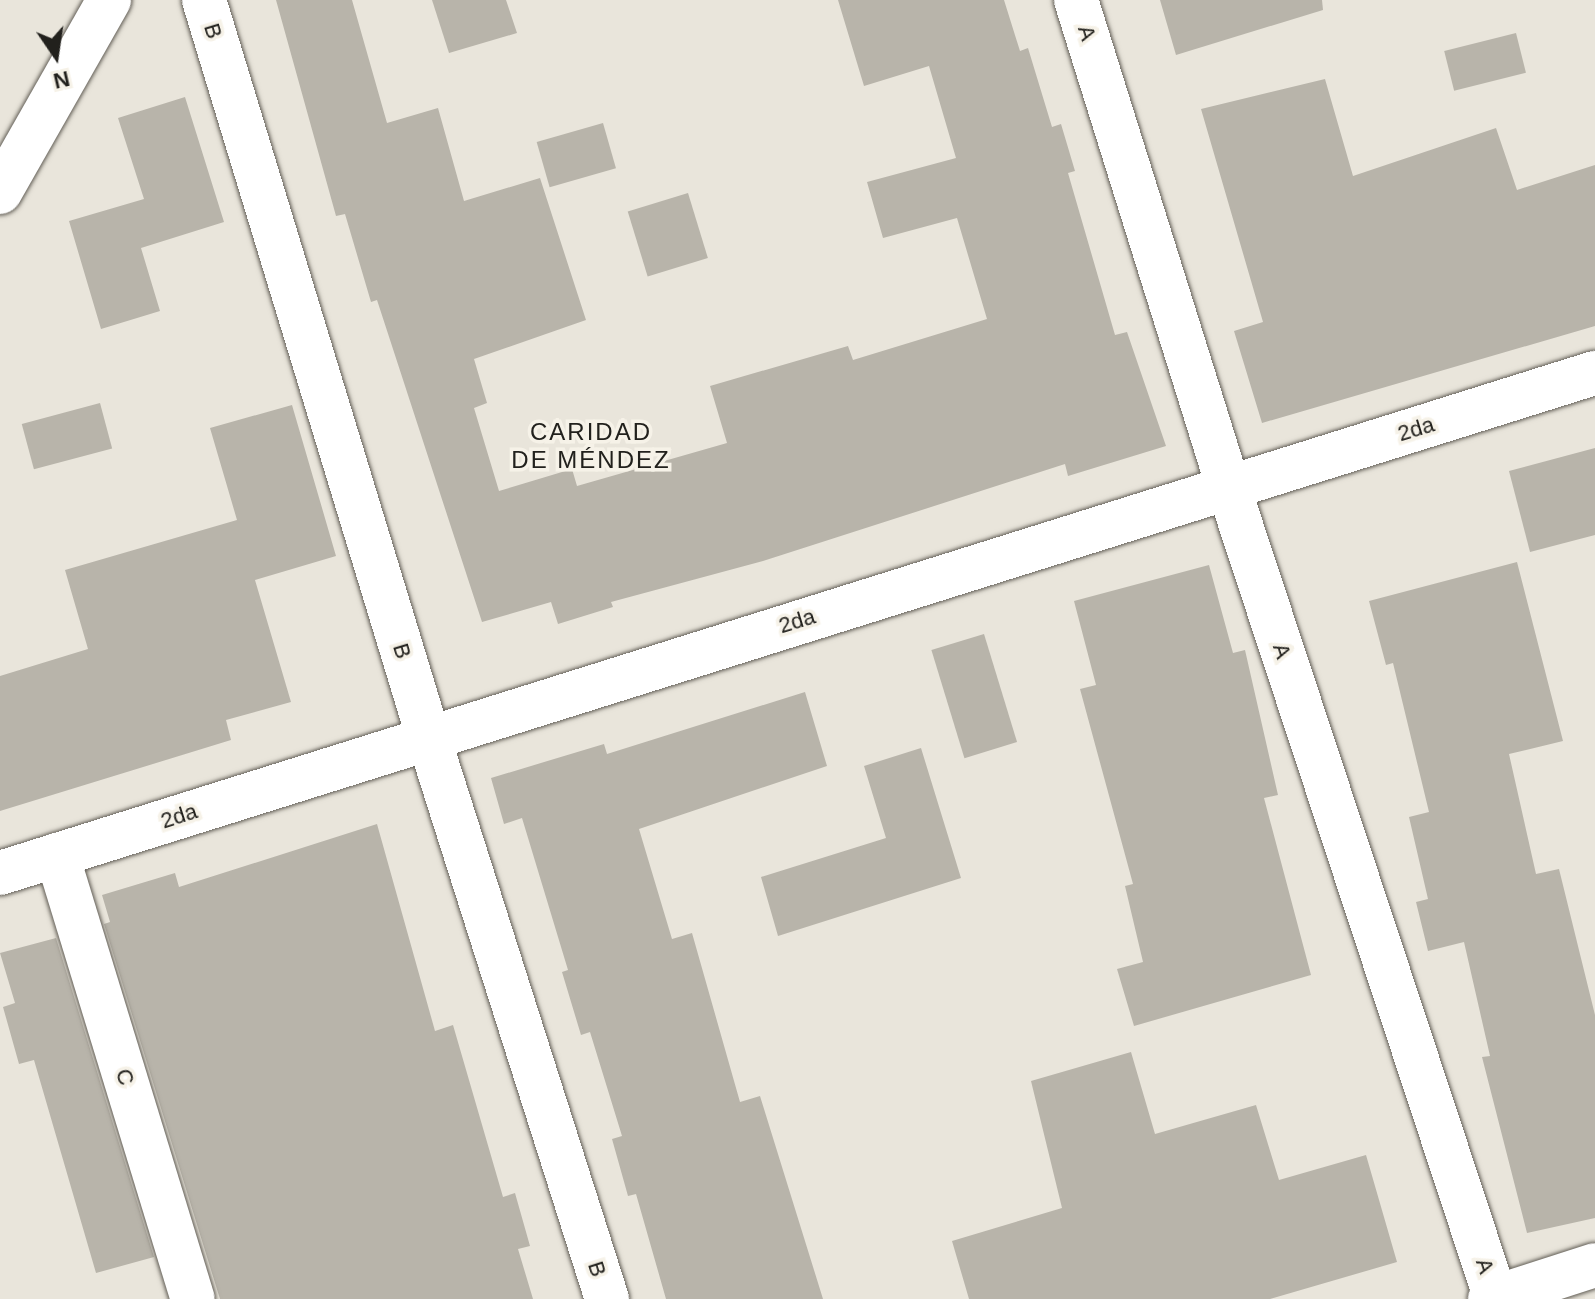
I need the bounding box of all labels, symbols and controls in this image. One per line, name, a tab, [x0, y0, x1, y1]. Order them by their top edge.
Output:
north arrow	[16, 16, 96, 96]
street label: B	[198, 20, 228, 42]
street label: A	[1072, 22, 1102, 44]
text: N	[51, 66, 72, 94]
street label: 2da	[1395, 411, 1437, 447]
district label: CARIDAD DE MÉNDEZ	[511, 418, 671, 474]
street label: 2da	[776, 603, 818, 639]
street label: B	[387, 640, 417, 662]
street label: A	[1267, 640, 1297, 662]
street label: 2da	[157, 798, 201, 834]
street label: C	[110, 1066, 140, 1088]
street label: A	[1470, 1255, 1500, 1277]
street label: B	[582, 1258, 612, 1280]

